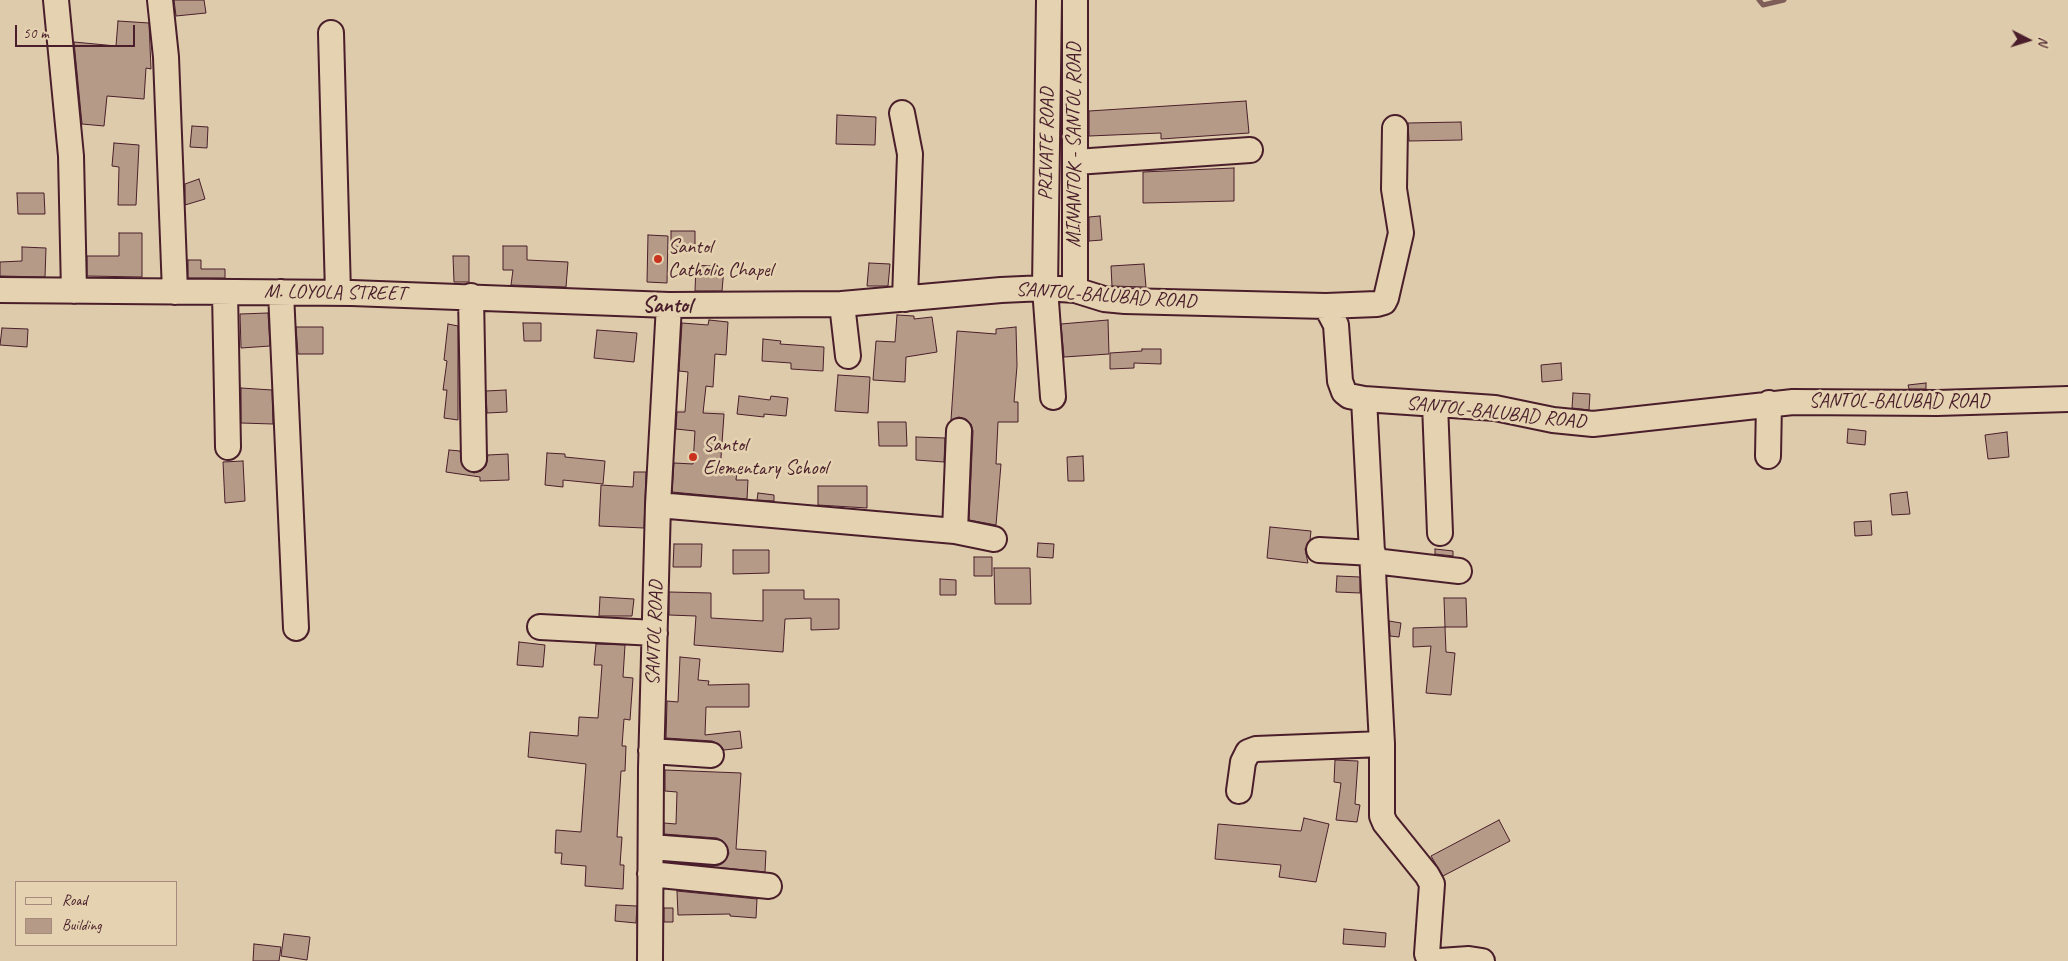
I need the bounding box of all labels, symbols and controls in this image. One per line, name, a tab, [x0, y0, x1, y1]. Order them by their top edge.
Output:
scale bar	[18, 15, 138, 47]
north arrow	[2003, 15, 2053, 65]
text: 50 m	[23, 24, 49, 43]
text: N	[2035, 36, 2052, 46]
street label: MINANTOK - SANTOL ROAD	[1063, 43, 1087, 247]
street label: PRIVATE ROAD	[1034, 87, 1060, 201]
place label: Santol Catholic Chapel	[668, 236, 773, 283]
marker: Santol Catholic Chapel	[652, 253, 664, 265]
street label: SANTOL-BALUBAD ROAD	[1015, 278, 1197, 314]
street label: M. LOYOLA STREET	[264, 280, 406, 306]
district label: Santol	[642, 293, 692, 319]
street label: SANTOL-BALUBAD ROAD	[1809, 390, 1989, 414]
street label: SANTOL-BALUBAD ROAD	[1405, 392, 1587, 434]
place label: Santol Elementary School	[703, 434, 828, 481]
marker: Santol Elementary School	[687, 451, 699, 463]
street label: SANTOL ROAD	[641, 580, 669, 686]
legend	[15, 881, 178, 946]
text: Road	[62, 891, 87, 910]
text: Building	[62, 916, 101, 935]

